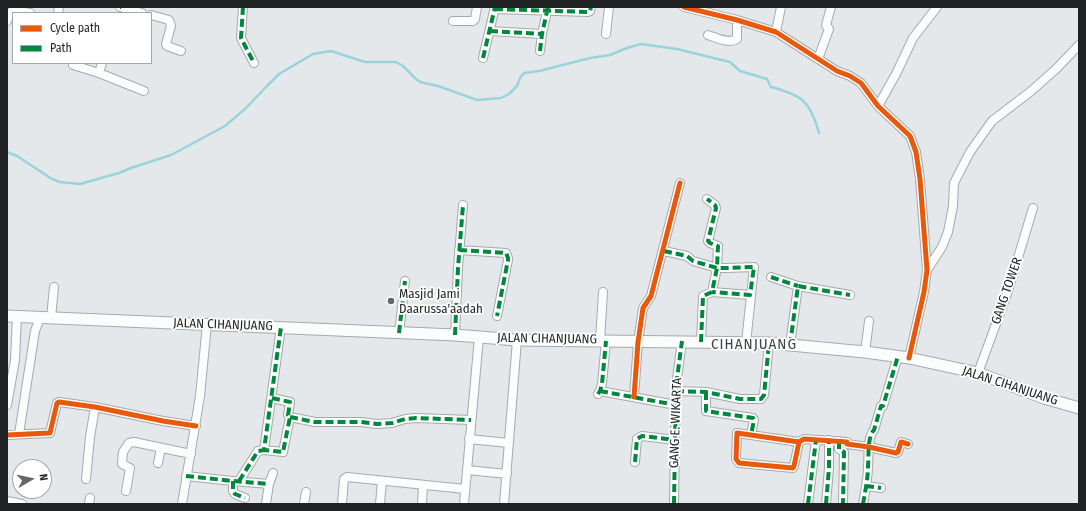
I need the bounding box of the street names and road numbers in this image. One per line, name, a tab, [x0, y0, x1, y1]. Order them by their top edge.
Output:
street label: GANG TOWER	[988, 256, 1026, 326]
street label: JALAN CIHANJUANG	[173, 315, 273, 335]
street label: JALAN CIHANJUANG	[497, 330, 597, 348]
street label: JALAN CIHANJUANG	[960, 363, 1060, 409]
street label: GANG E. WIKARTA	[667, 378, 685, 468]

